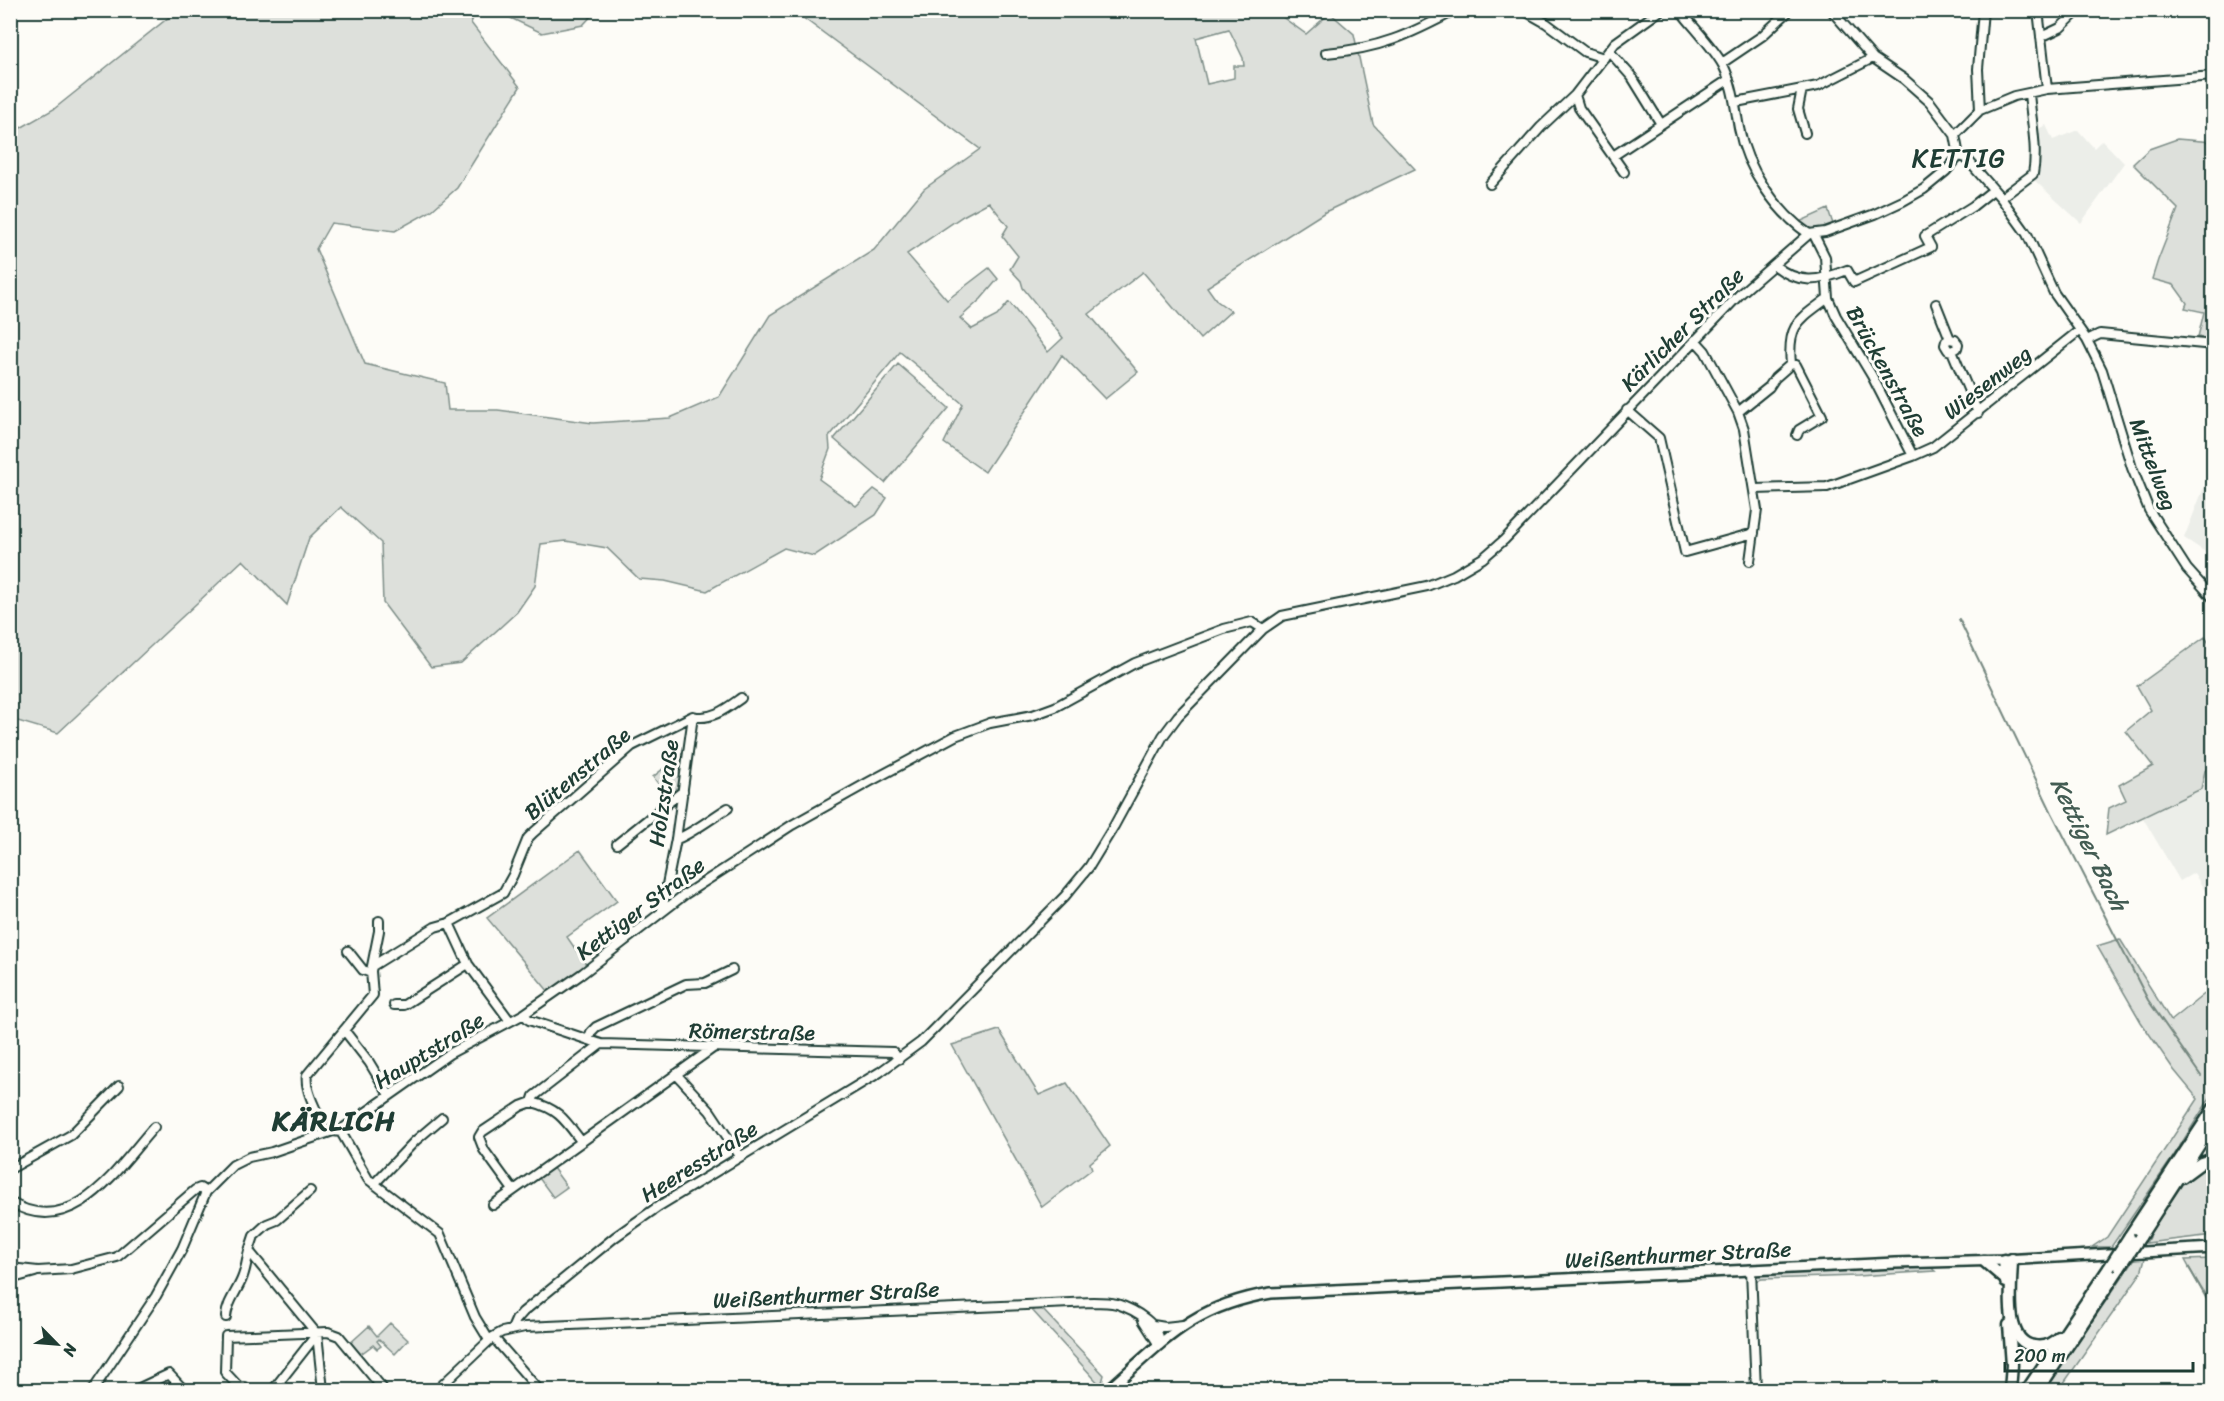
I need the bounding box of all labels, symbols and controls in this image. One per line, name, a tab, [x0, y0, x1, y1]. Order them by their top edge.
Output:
district label: KETTIG	[1912, 135, 2006, 181]
street label: Kärlicher Straße	[1611, 258, 1754, 401]
street label: Brückenstraße	[1835, 298, 1940, 445]
street label: Wiesenweg	[1934, 335, 2041, 430]
street label: Mittelweg	[2118, 412, 2189, 516]
street label: Blütenstraße	[515, 716, 640, 830]
street label: Holzstraße	[637, 737, 690, 849]
water label: Kettiger Bach	[2038, 770, 2141, 920]
street label: Kettiger Straße	[567, 846, 714, 971]
street label: Hauptstraße	[366, 1001, 493, 1100]
street label: Römerstraße	[689, 1011, 816, 1052]
district label: KÄRLICH	[271, 1096, 396, 1145]
street label: Heeresstraße	[632, 1110, 766, 1213]
street label: Weißenthurmer Straße	[1564, 1229, 1792, 1280]
street label: Weißenthurmer Straße	[712, 1269, 940, 1320]
north arrow	[27, 1314, 87, 1374]
scale bar	[2005, 1335, 2192, 1373]
text: N	[54, 1338, 86, 1362]
text: 200 m	[2014, 1340, 2066, 1372]

